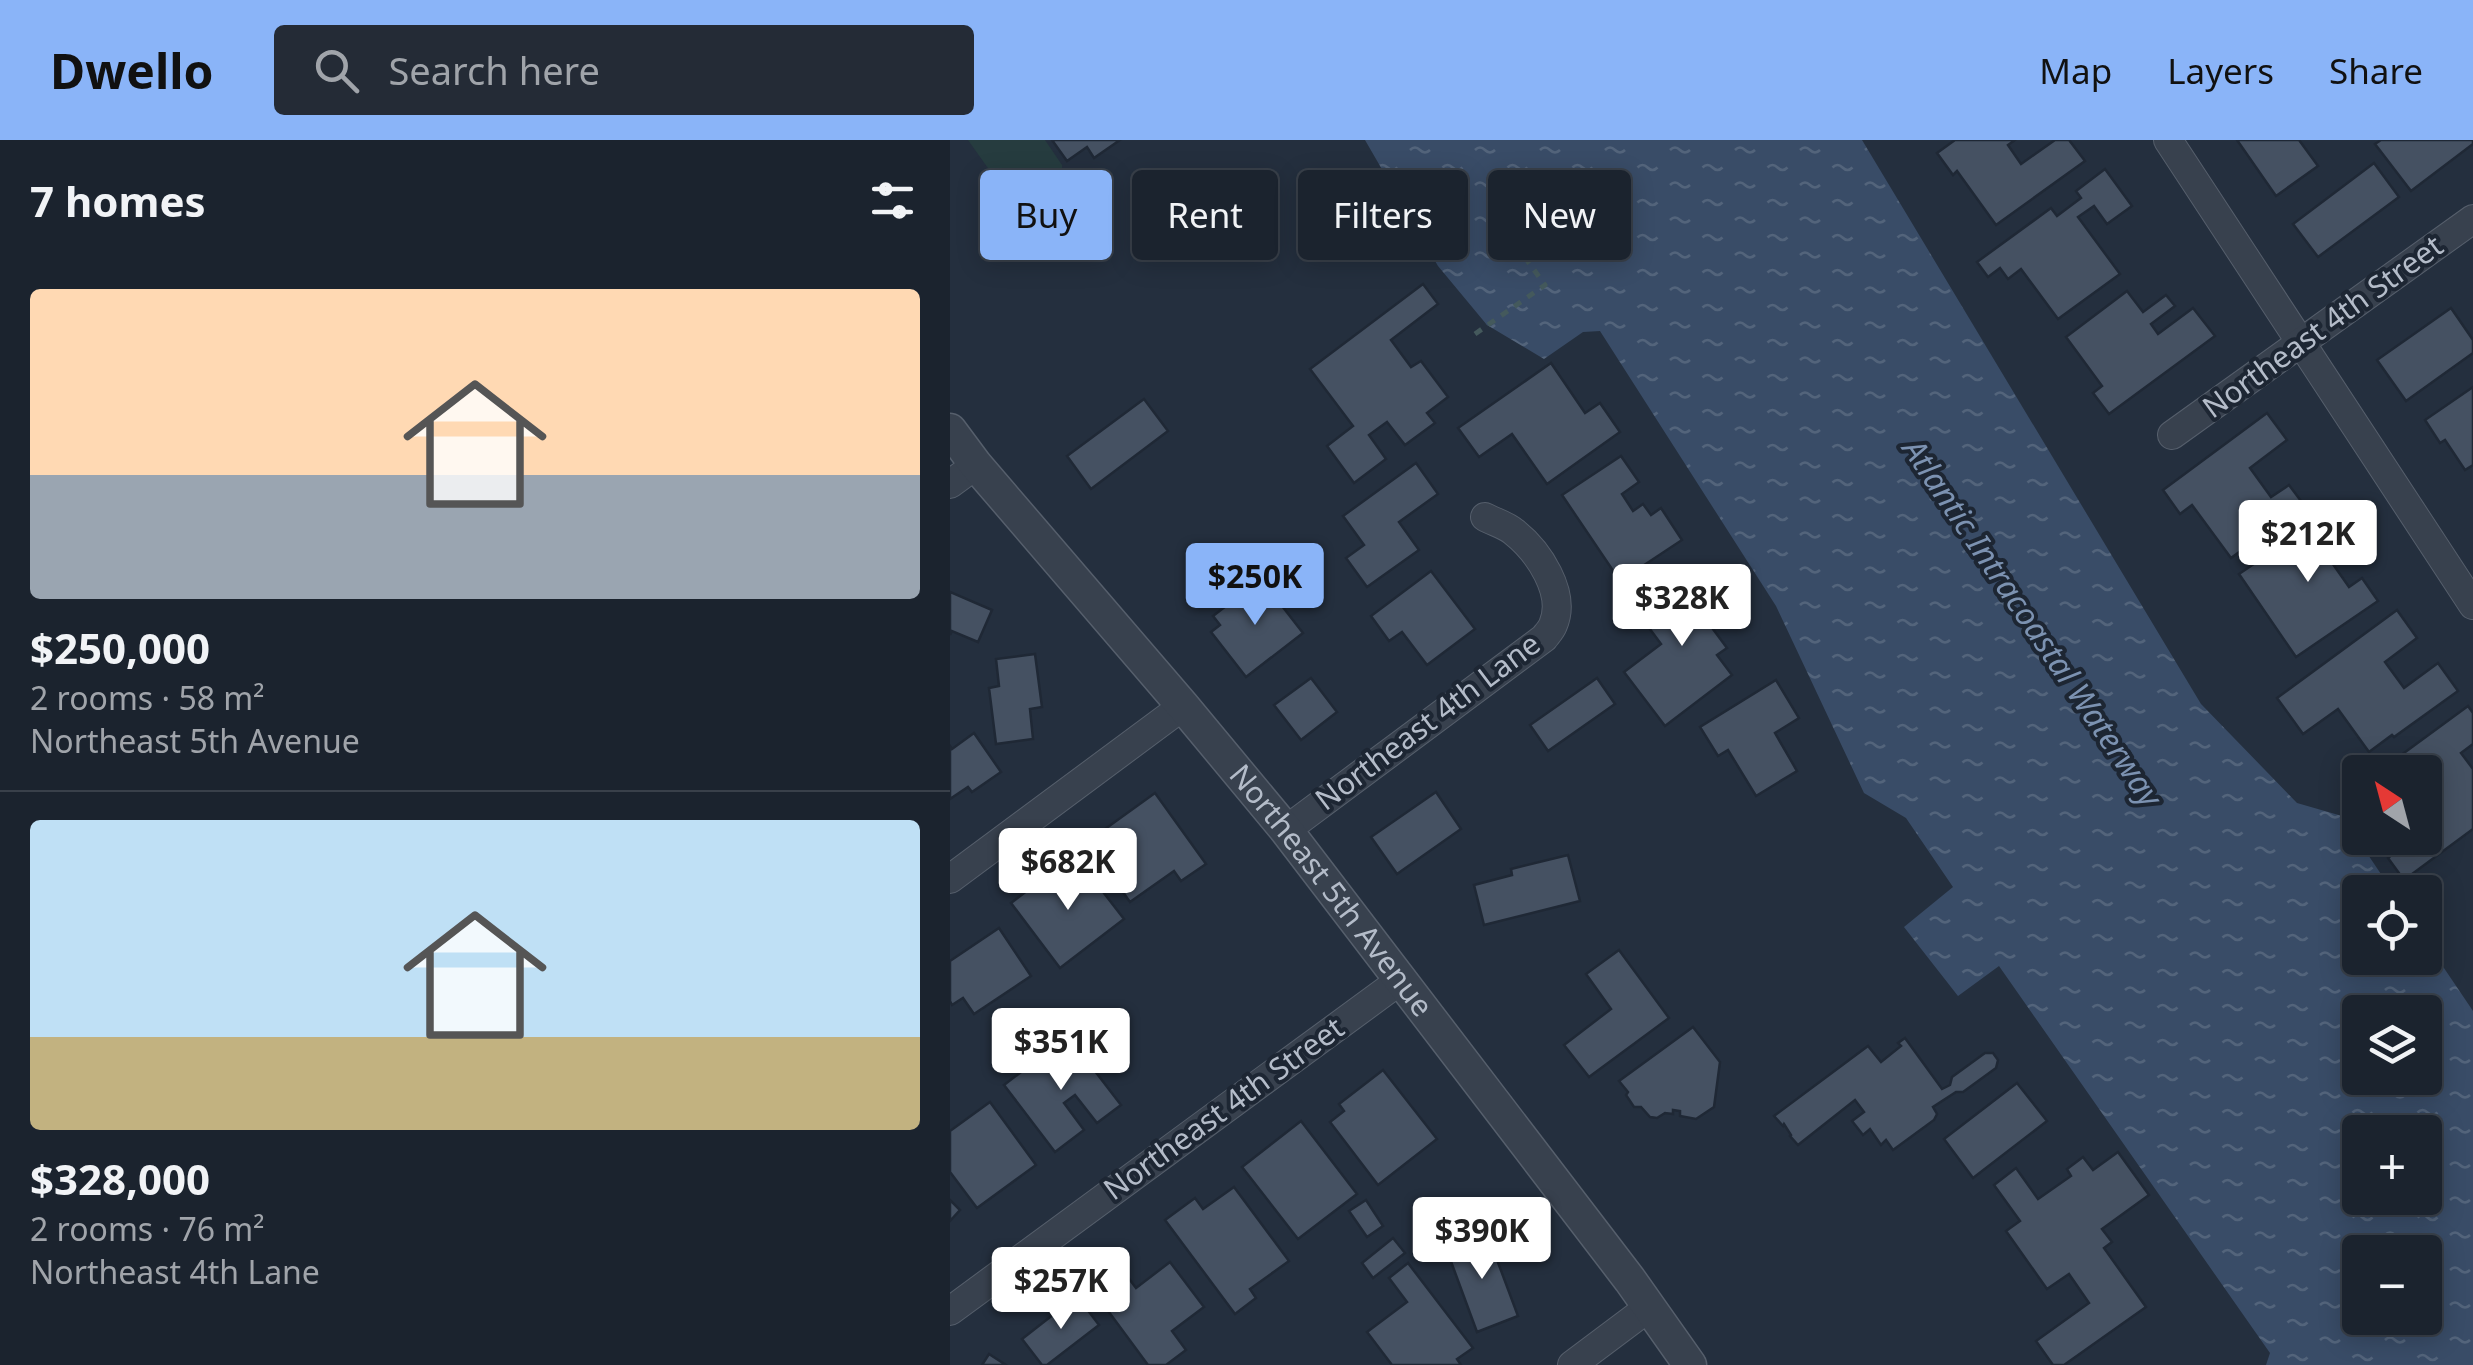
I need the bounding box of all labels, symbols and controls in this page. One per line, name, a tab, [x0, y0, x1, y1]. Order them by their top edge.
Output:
search box	[274, 25, 974, 115]
text: Dwello	[50, 38, 214, 103]
icon: search	[309, 43, 364, 98]
text: Search here	[389, 44, 600, 96]
text: Map	[2039, 47, 2112, 94]
text: Layers	[2167, 47, 2274, 94]
text: Share	[2329, 47, 2423, 94]
chip: Buy	[980, 170, 1112, 260]
chip: Rent	[1132, 170, 1278, 260]
chip: Filters	[1298, 170, 1468, 260]
chip: New	[1488, 170, 1631, 260]
text: 7 homes	[30, 172, 206, 229]
icon: filters	[865, 173, 920, 228]
street label: Northeast 4th Street	[2194, 225, 2451, 427]
icon: home	[385, 354, 565, 534]
water label: Atlantic Intracoastal Waterway	[1893, 428, 2174, 816]
pin: $212K	[2238, 500, 2378, 585]
text: $212K	[2261, 511, 2355, 554]
pin: $250K	[1185, 543, 1325, 628]
text: $250K	[1208, 554, 1302, 597]
pin: $328K	[1612, 564, 1752, 649]
text: $328K	[1635, 575, 1729, 618]
text: $250,000	[30, 619, 210, 676]
street label: Northeast 4th Lane	[1306, 623, 1548, 819]
text: 2 rooms · 58 m²	[30, 676, 264, 719]
text: Northeast 5th Avenue	[30, 719, 360, 762]
street label: Northeast 5th Avenue	[1221, 755, 1443, 1024]
north arrow	[2342, 755, 2442, 855]
map controls	[2342, 755, 2442, 1335]
pin: $682K	[998, 828, 1138, 913]
text: $682K	[1021, 839, 1115, 882]
button: locate	[2342, 875, 2442, 975]
icon: home	[385, 885, 565, 1065]
button: layers	[2342, 995, 2442, 1095]
street label: Northeast 4th Street	[1095, 1007, 1352, 1209]
pin: $351K	[991, 1008, 1131, 1093]
text: $351K	[1014, 1019, 1108, 1062]
button: +	[2342, 1115, 2442, 1215]
text: $328,000	[30, 1150, 210, 1207]
pin: $390K	[1412, 1197, 1552, 1282]
text: 2 rooms · 76 m²	[30, 1207, 264, 1250]
text: $390K	[1435, 1208, 1529, 1251]
button: −	[2342, 1235, 2442, 1335]
pin: $257K	[991, 1247, 1131, 1332]
text: Northeast 4th Lane	[30, 1250, 320, 1293]
text: $257K	[1014, 1258, 1108, 1301]

